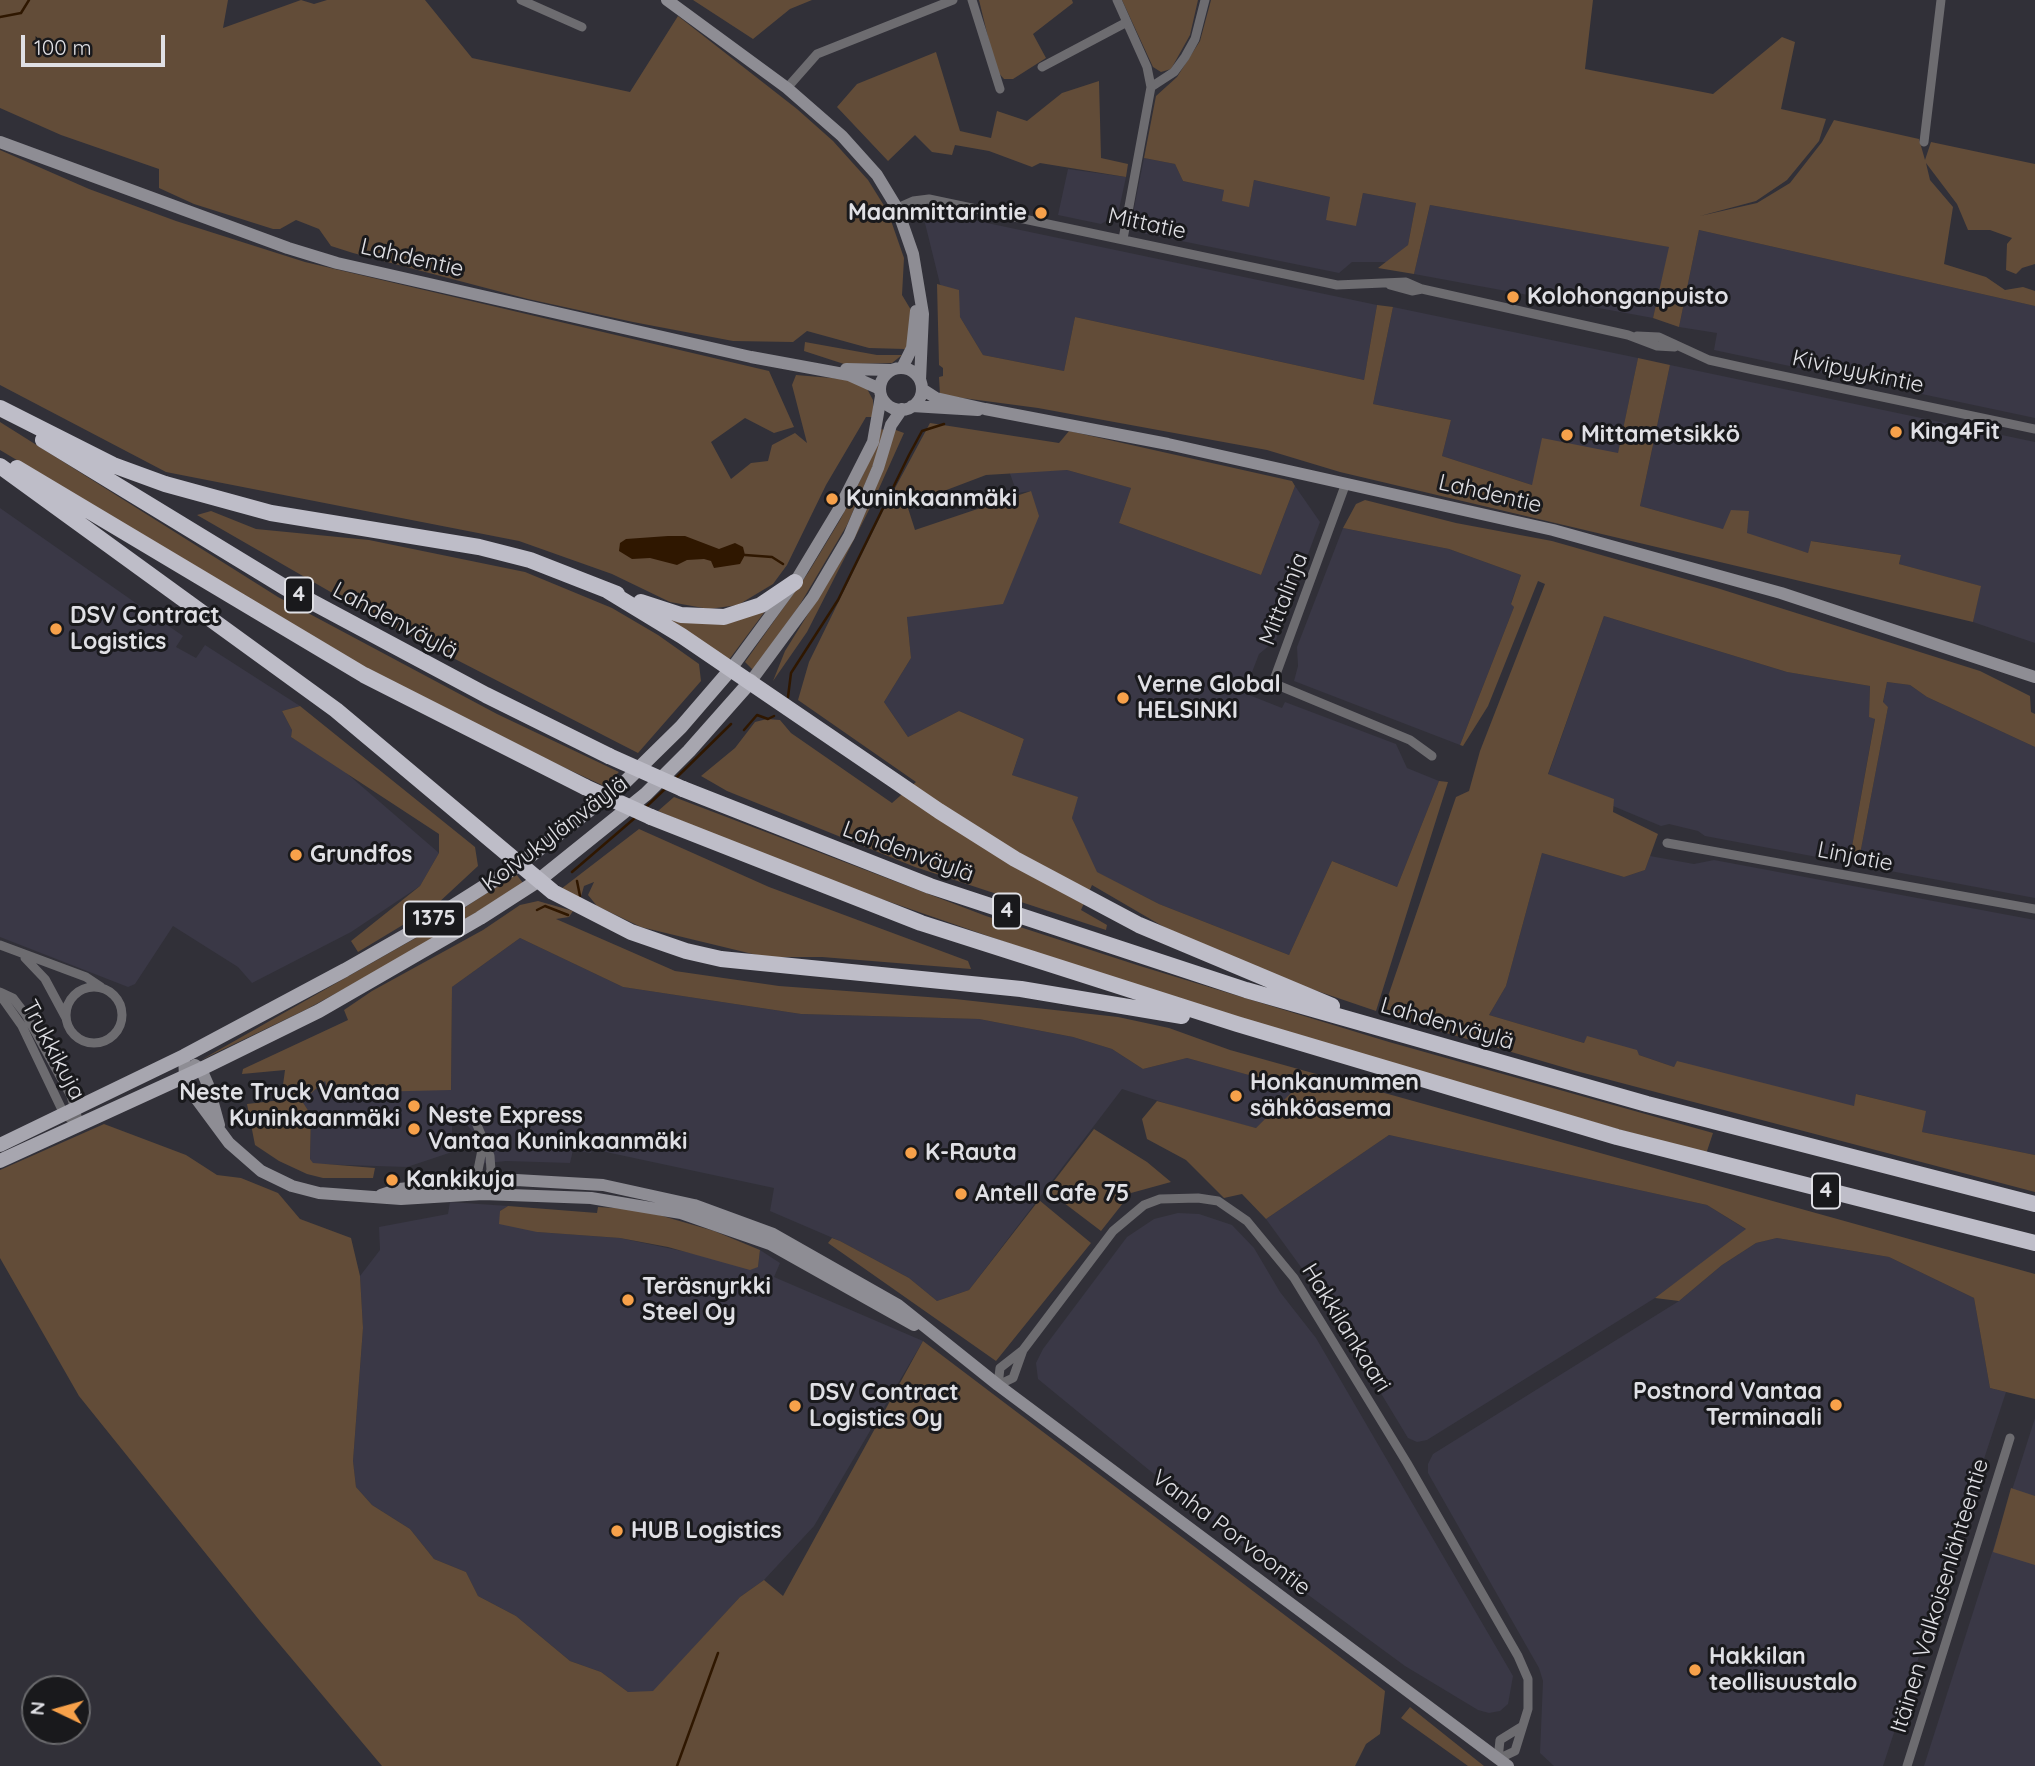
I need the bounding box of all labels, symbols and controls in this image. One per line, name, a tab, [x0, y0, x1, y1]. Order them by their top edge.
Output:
scale bar	[24, 21, 168, 65]
text: 100 m	[34, 34, 92, 60]
place label: Maanmittarintie	[848, 199, 1027, 227]
street label: Mittatie	[1105, 202, 1189, 246]
marker: Maanmittarintie	[1033, 205, 1049, 221]
street label: Lahdentie	[358, 233, 466, 283]
place label: Kolohonganpuisto	[1527, 283, 1729, 311]
marker: Kolohonganpuisto	[1505, 289, 1521, 305]
street label: Kivipyykintie	[1790, 345, 1926, 399]
place label: King4Fit	[1910, 418, 2000, 446]
place label: Mittametsikkö	[1581, 421, 1740, 449]
marker: King4Fit	[1888, 424, 1904, 440]
marker: Mittametsikkö	[1559, 427, 1575, 443]
street label: Lahdentie	[1436, 469, 1544, 519]
place label: Kuninkaanmäki	[846, 485, 1017, 513]
marker: Kuninkaanmäki	[824, 491, 840, 507]
street label: Mittalinja	[1254, 549, 1314, 649]
street label: Lahdenväylä	[328, 576, 462, 666]
road number: 4	[285, 578, 313, 612]
place label: DSV Contract Logistics	[70, 602, 220, 656]
marker: DSV Contract Logistics	[48, 621, 64, 637]
place label: Verne Global HELSINKI	[1137, 671, 1281, 725]
marker: Verne Global HELSINKI	[1115, 690, 1131, 706]
street label: Koivukylänväylä	[477, 770, 633, 898]
street label: Lahdenväylä	[839, 815, 977, 889]
street label: Linjatie	[1815, 836, 1895, 878]
place label: Grundfos	[310, 841, 412, 869]
marker: Grundfos	[288, 847, 304, 863]
road number: 4	[993, 894, 1021, 928]
road number: 1375	[404, 902, 464, 936]
street label: Lahdenväylä	[1377, 992, 1517, 1056]
street label: Trukkikuja	[15, 995, 91, 1105]
place label: Honkanummen sähköasema	[1250, 1069, 1419, 1123]
place label: Neste Truck Vantaa Kuninkaanmäki	[179, 1079, 400, 1133]
marker: Honkanummen sähköasema	[1228, 1088, 1244, 1104]
marker: Neste Truck Vantaa Kuninkaanmäki	[406, 1098, 422, 1114]
place label: Neste Express Vantaa Kuninkaanmäki	[428, 1102, 688, 1156]
marker: Neste Express Vantaa Kuninkaanmäki	[406, 1121, 422, 1137]
place label: K-Rauta	[925, 1139, 1017, 1167]
marker: K-Rauta	[903, 1145, 919, 1161]
place label: Kankikuja	[406, 1166, 515, 1194]
marker: Kankikuja	[384, 1172, 400, 1188]
road number: 4	[1812, 1174, 1840, 1208]
place label: Antell Cafe 75	[975, 1180, 1129, 1208]
marker: Antell Cafe 75	[953, 1186, 969, 1202]
street label: Hakkilankaari	[1295, 1259, 1397, 1397]
place label: Teräsnyrkki Steel Oy	[642, 1273, 771, 1327]
marker: Teräsnyrkki Steel Oy	[620, 1292, 636, 1308]
place label: Postnord Vantaa Terminaali	[1633, 1378, 1822, 1432]
place label: DSV Contract Logistics Oy	[809, 1379, 959, 1433]
marker: Postnord Vantaa Terminaali	[1828, 1397, 1844, 1413]
marker: DSV Contract Logistics Oy	[787, 1398, 803, 1414]
street label: Itäinen Valkoisenlähteentie	[1885, 1456, 1995, 1736]
street label: Vanha Porvoontie	[1146, 1464, 1316, 1602]
place label: HUB Logistics	[631, 1517, 782, 1545]
marker: HUB Logistics	[609, 1523, 625, 1539]
place label: Hakkilan teollisuustalo	[1709, 1643, 1857, 1697]
marker: Hakkilan teollisuustalo	[1687, 1662, 1703, 1678]
north arrow	[21, 1675, 91, 1745]
text: N	[25, 1700, 50, 1716]

